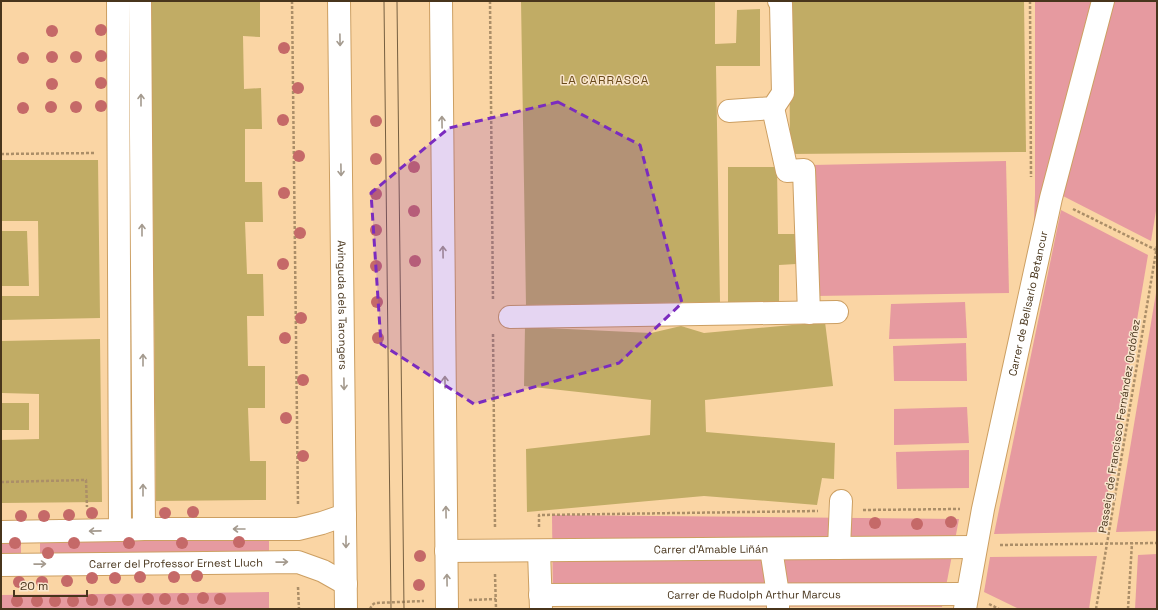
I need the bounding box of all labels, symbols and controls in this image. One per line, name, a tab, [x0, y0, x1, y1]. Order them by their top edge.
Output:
one-way arrow	[336, 33, 344, 46]
district label: LA CARRASCA	[561, 72, 649, 88]
one-way arrow	[137, 94, 145, 107]
one-way arrow	[438, 116, 446, 129]
one-way arrow	[337, 163, 345, 176]
one-way arrow	[138, 224, 146, 237]
street label: Carrer de Belisario Betancur	[1005, 229, 1051, 377]
street label: Avinguda dels Tarongers	[335, 240, 350, 370]
one-way arrow	[439, 246, 447, 259]
street label: Passeig de Francisco Fernández Ordóñez	[1095, 318, 1143, 534]
one-way arrow	[139, 354, 146, 367]
one-way arrow	[441, 376, 449, 389]
one-way arrow	[340, 377, 348, 390]
one-way arrow	[140, 484, 147, 497]
one-way arrow	[442, 506, 450, 519]
one-way arrow	[233, 525, 246, 533]
one-way arrow	[89, 527, 102, 534]
one-way arrow	[342, 535, 350, 548]
street label: Carrer d'Amable Liñán	[654, 542, 768, 556]
street label: Carrer del Professor Ernest Lluch	[89, 555, 263, 571]
one-way arrow	[275, 558, 288, 566]
one-way arrow	[33, 560, 46, 568]
scale bar	[14, 572, 87, 598]
one-way arrow	[443, 574, 451, 587]
text: 20 m	[20, 578, 48, 594]
street label: Carrer de Rudolph Arthur Marcus	[667, 587, 841, 602]

